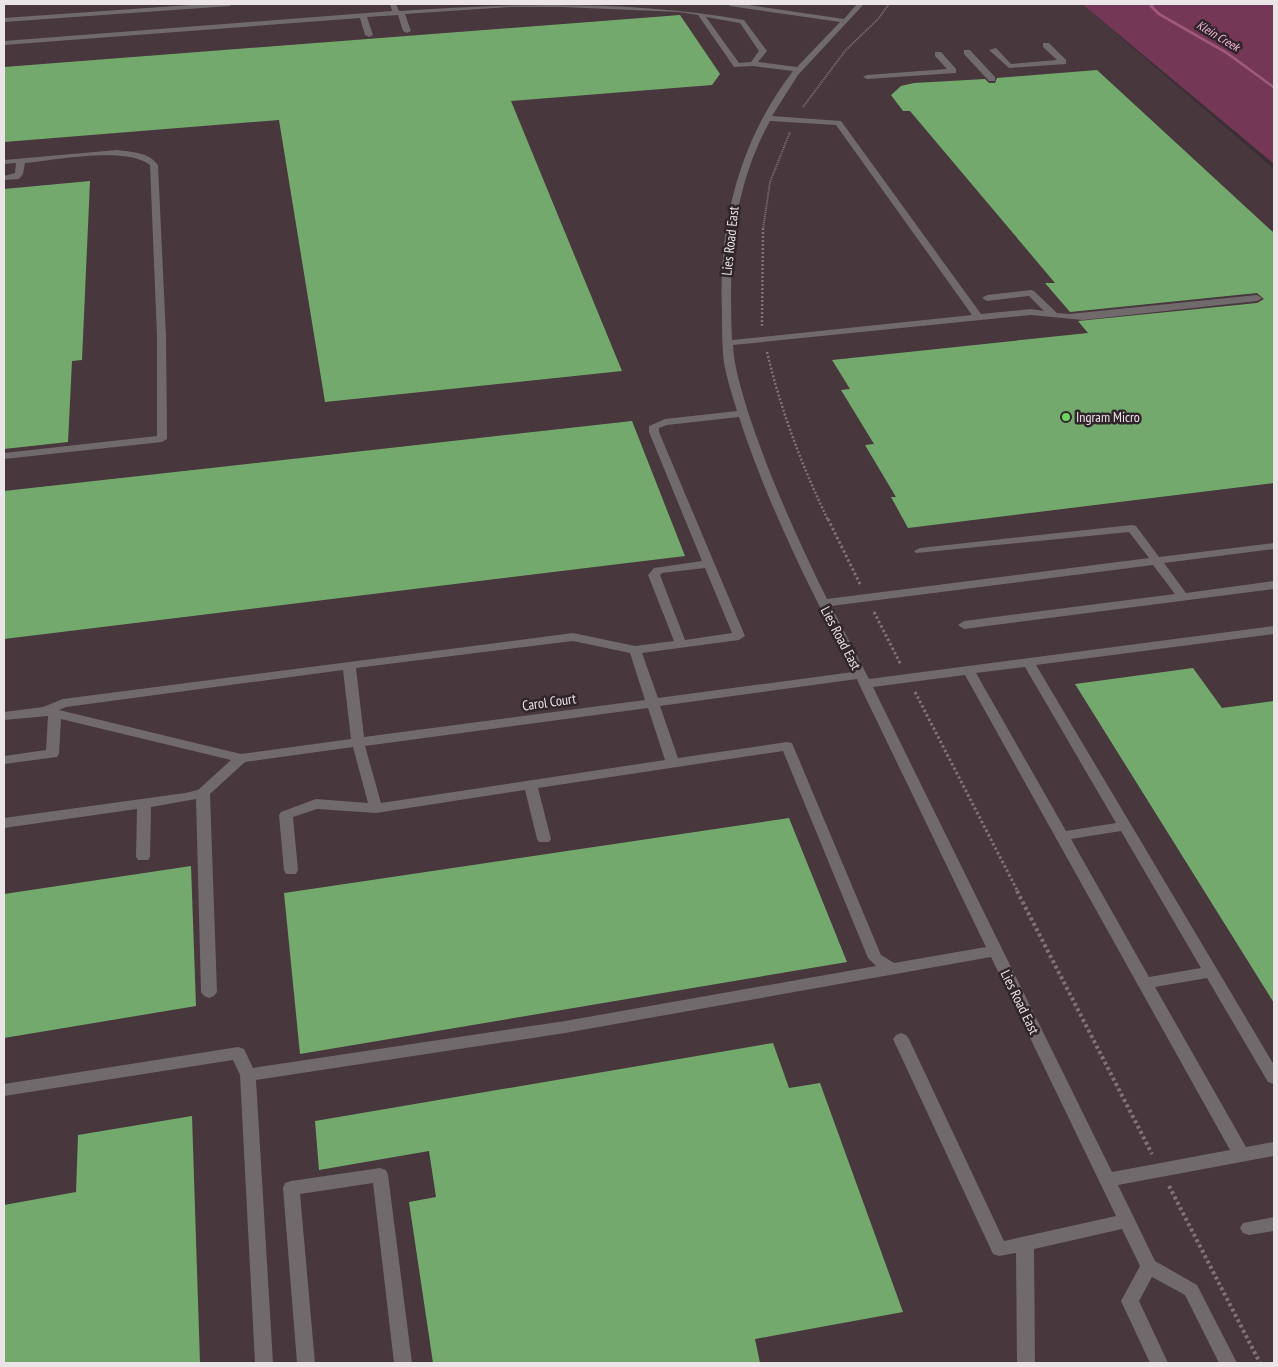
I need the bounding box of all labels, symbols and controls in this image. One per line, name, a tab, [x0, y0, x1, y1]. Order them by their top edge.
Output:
water label: Klein Creek	[1194, 17, 1243, 55]
street label: Lies Road East	[717, 205, 743, 276]
place label: Ingram Micro	[1076, 408, 1140, 426]
marker: Ingram Micro	[1060, 411, 1072, 423]
street label: Lies Road East	[817, 603, 865, 673]
street label: Carol Court	[521, 689, 577, 715]
street label: Lies Road East	[997, 967, 1043, 1037]

